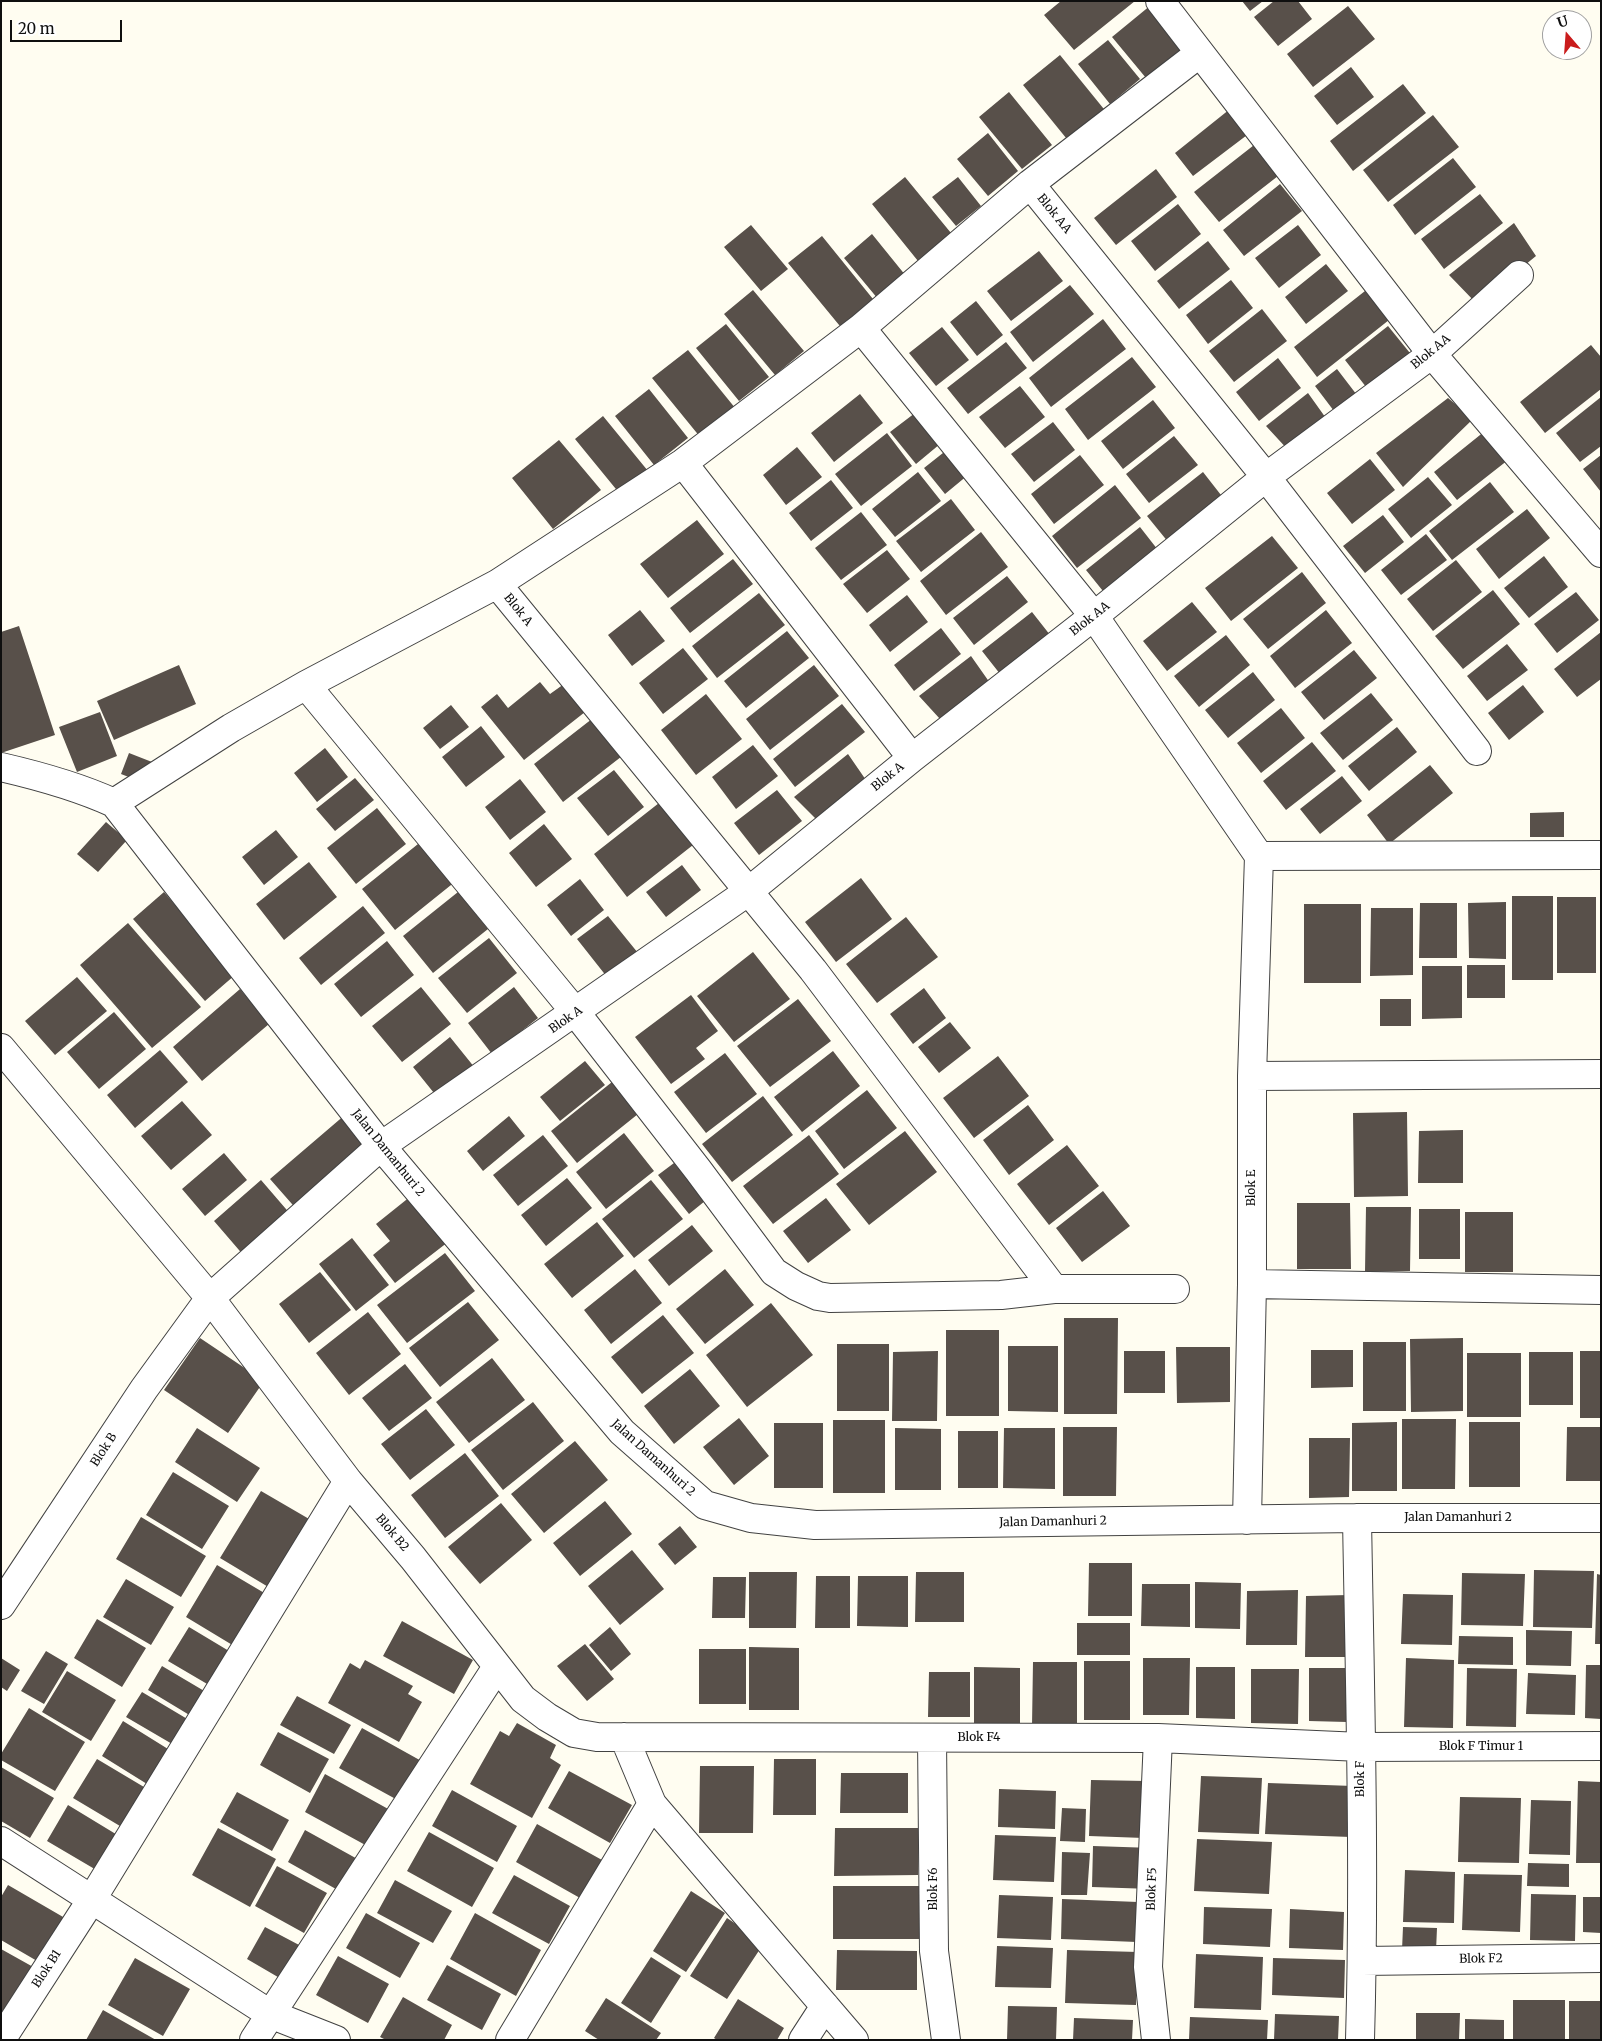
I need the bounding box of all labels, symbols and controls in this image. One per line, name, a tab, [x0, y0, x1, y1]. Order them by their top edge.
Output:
scale bar	[12, 10, 125, 42]
north arrow	[1542, 10, 1592, 60]
text: U	[1555, 12, 1570, 32]
text: 20 m	[18, 19, 55, 38]
street label: Blok AA	[1034, 191, 1074, 237]
street label: Blok AA	[1408, 332, 1454, 372]
street label: Blok A	[501, 591, 535, 629]
street label: Blok AA	[1067, 599, 1113, 639]
street label: Blok A	[869, 760, 907, 794]
street label: Blok A	[547, 1003, 585, 1037]
street label: Jalan Damanhuri 2	[349, 1107, 427, 1199]
street label: Blok E	[1245, 1170, 1259, 1206]
street label: Jalan Damanhuri 2	[608, 1417, 698, 1499]
street label: Blok B	[88, 1431, 120, 1469]
street label: Blok B2	[372, 1511, 412, 1555]
street label: Jalan Damanhuri 2	[1404, 1511, 1512, 1525]
street label: Jalan Damanhuri 2	[999, 1514, 1107, 1530]
street label: Blok F4	[957, 1731, 1001, 1745]
street label: Blok F Timur 1	[1439, 1740, 1523, 1754]
street label: Blok F	[1354, 1761, 1368, 1797]
street label: Blok F6	[927, 1867, 941, 1911]
street label: Blok F5	[1144, 1867, 1160, 1911]
street label: Blok B1	[29, 1947, 65, 1991]
street label: Blok F2	[1459, 1951, 1503, 1967]

